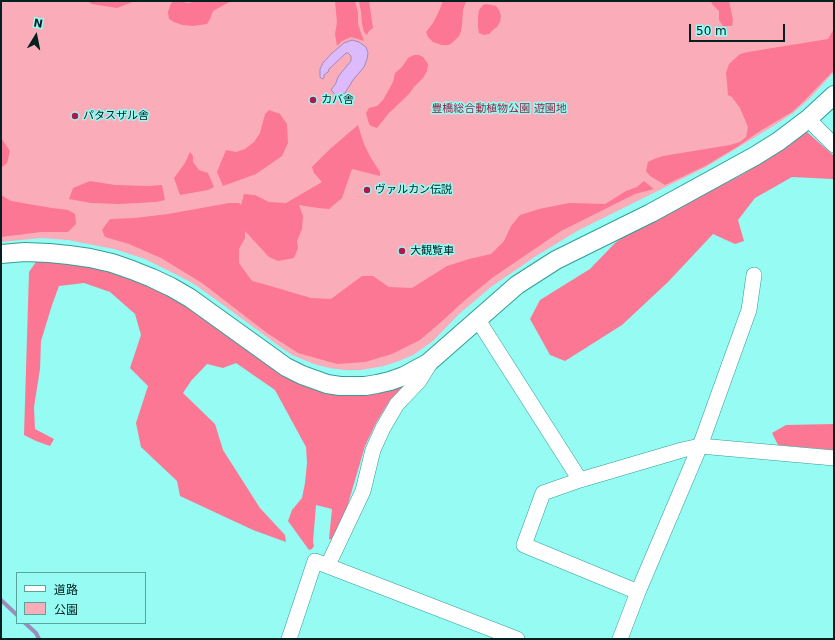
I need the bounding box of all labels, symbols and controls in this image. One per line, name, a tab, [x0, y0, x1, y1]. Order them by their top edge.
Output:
north arrow	[16, 16, 56, 56]
text: N	[33, 16, 44, 31]
scale bar	[691, 16, 787, 42]
text: 50 m	[696, 24, 727, 38]
place label: カバ舎	[321, 93, 354, 107]
marker: カバ舎	[308, 95, 318, 105]
park label: 豊橋総合動植物公園 遊園地	[431, 102, 567, 116]
place label: パタスザル舎	[83, 109, 149, 123]
marker: パタスザル舎	[70, 111, 80, 121]
place label: ヴァルカン伝説	[375, 183, 452, 197]
marker: ヴァルカン伝説	[362, 185, 372, 195]
place label: 大観覧車	[410, 244, 454, 258]
marker: 大観覧車	[397, 246, 407, 256]
legend	[16, 572, 146, 624]
text: 道路	[54, 583, 78, 597]
text: 公園	[54, 603, 78, 617]

